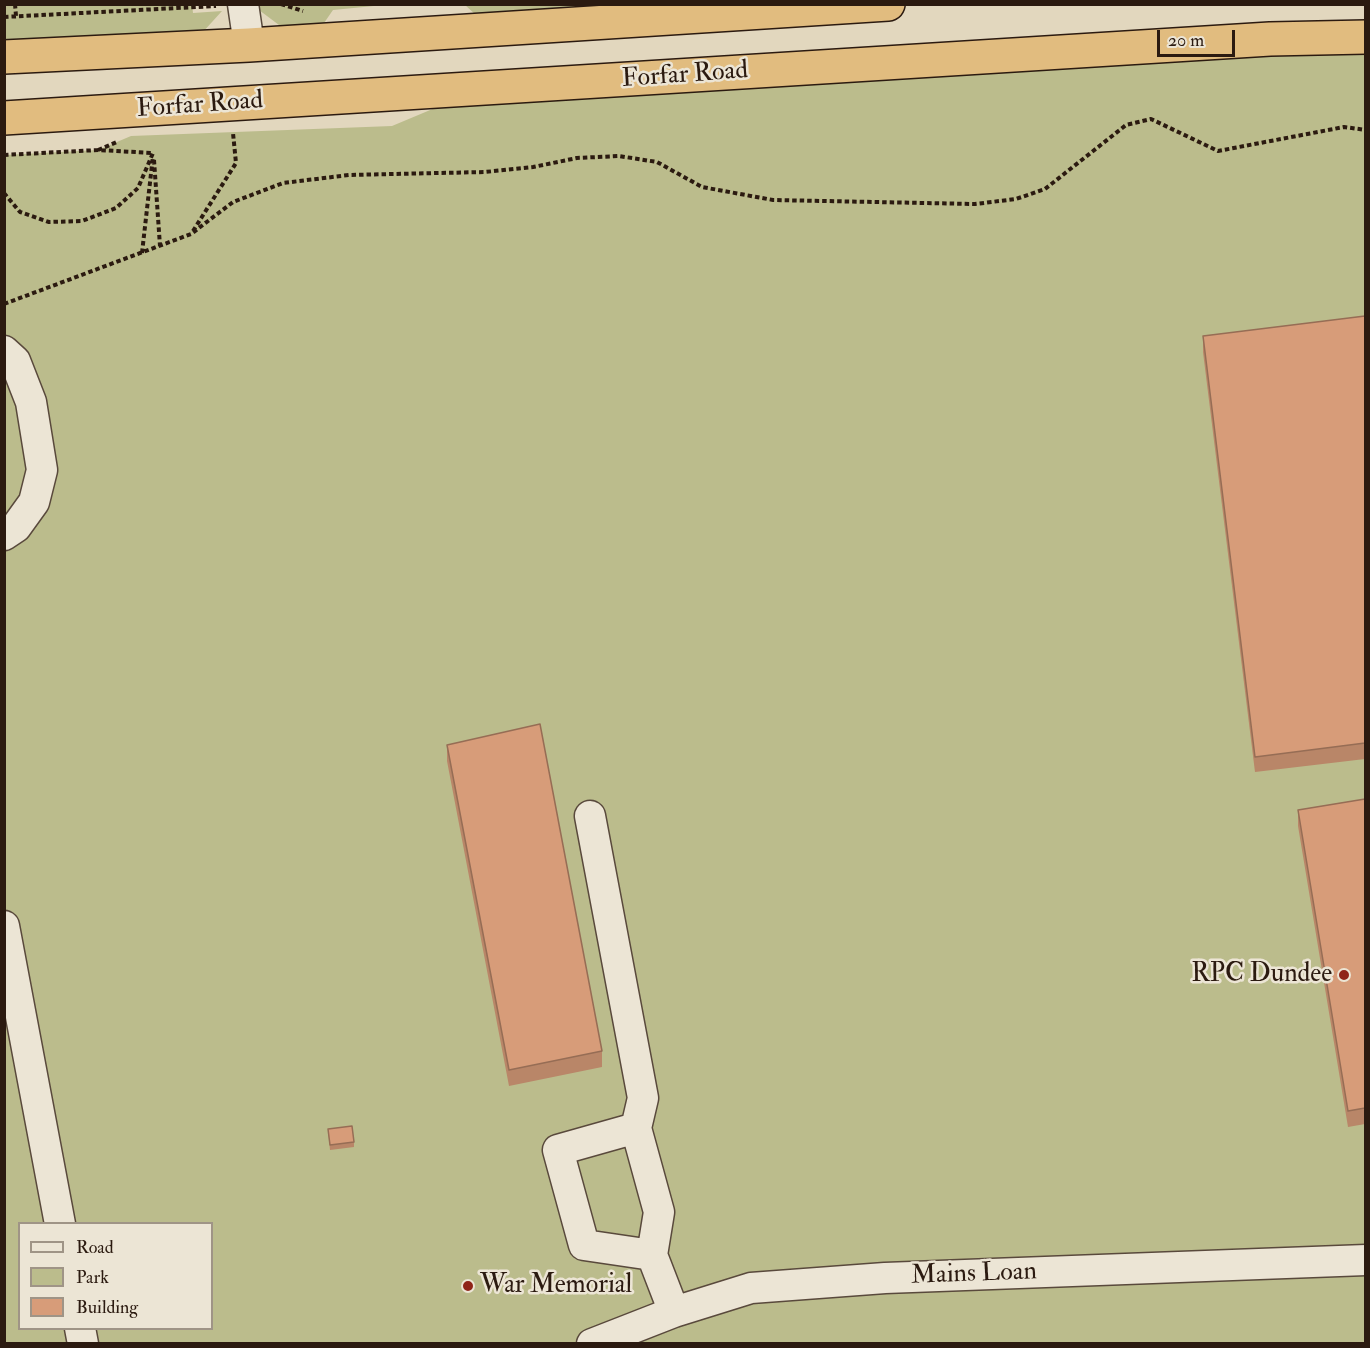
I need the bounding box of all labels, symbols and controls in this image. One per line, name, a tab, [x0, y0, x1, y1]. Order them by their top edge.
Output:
scale bar	[1160, 18, 1238, 56]
text: 20 m	[1168, 29, 1204, 52]
street label: Forfar Road	[621, 56, 749, 96]
street label: Forfar Road	[136, 86, 264, 126]
place label: RPC Dundee	[1191, 959, 1332, 991]
marker: RPC Dundee	[1337, 968, 1351, 982]
legend	[18, 1222, 213, 1330]
text: Road	[76, 1236, 114, 1259]
street label: Mains Loan	[911, 1257, 1037, 1293]
text: Park	[76, 1266, 109, 1289]
place label: War Memorial	[480, 1270, 632, 1302]
marker: War Memorial	[461, 1279, 475, 1293]
text: Building	[76, 1296, 138, 1319]

